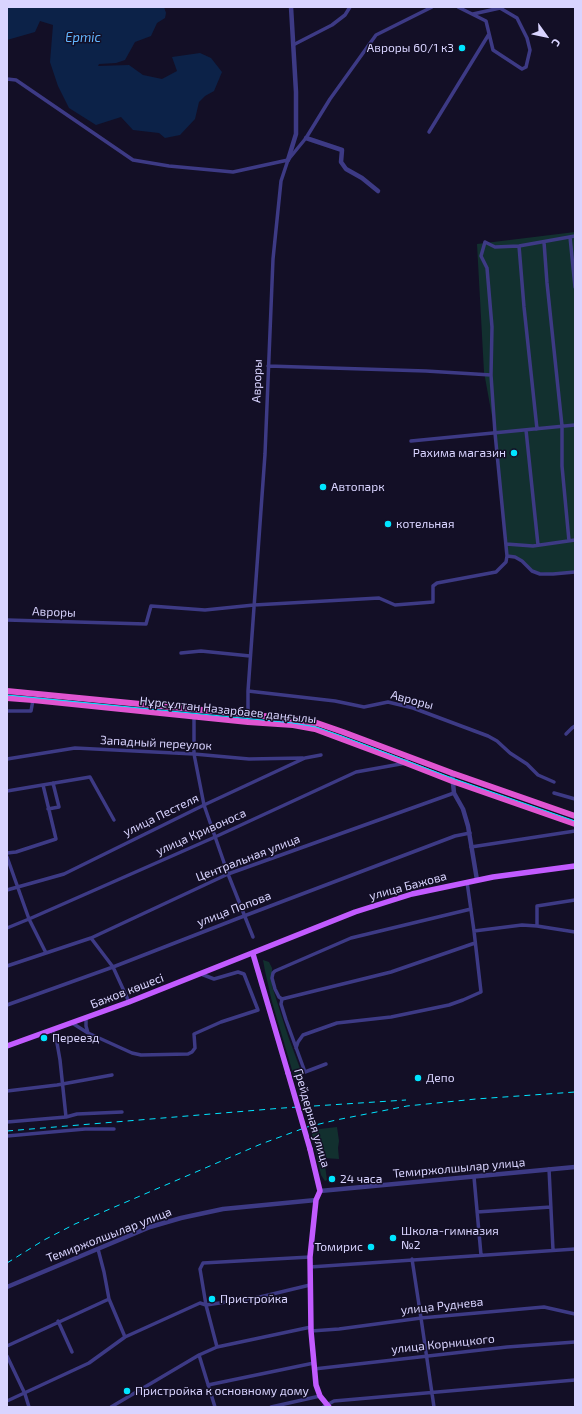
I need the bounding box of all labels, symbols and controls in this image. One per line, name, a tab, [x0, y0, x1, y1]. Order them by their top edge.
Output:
north arrow	[526, 16, 566, 56]
water label: Ертіс	[65, 30, 101, 46]
text: С	[549, 37, 564, 49]
place label: Авроры 60/1 к3	[367, 41, 454, 55]
marker: Авроры 60/1 к3	[457, 43, 467, 53]
street label: Авроры	[249, 359, 265, 403]
place label: Рахима магазин	[413, 446, 506, 460]
marker: Рахима магазин	[509, 448, 519, 458]
place label: Автопарк	[331, 480, 385, 494]
marker: Автопарк	[318, 482, 328, 492]
place label: котельная	[396, 517, 454, 531]
marker: котельная	[383, 519, 393, 529]
street label: Авроры	[32, 604, 76, 620]
street label: Авроры	[389, 687, 435, 713]
street label: Нұрсұлтан Назарбаев даңғылы	[139, 694, 317, 726]
street label: Западный переулок	[100, 733, 212, 753]
street label: улица Пестеля	[121, 791, 201, 839]
street label: улица Кривоноса	[154, 806, 248, 858]
street label: Центральная улица	[194, 831, 302, 885]
street label: улица Бажова	[368, 869, 448, 903]
street label: улица Попова	[195, 888, 273, 930]
street label: Бажов көшесі	[88, 970, 166, 1012]
place label: Переезд	[52, 1031, 99, 1045]
marker: Переезд	[39, 1033, 49, 1043]
street label: Грейдерная улица	[291, 1067, 333, 1169]
place label: Депо	[426, 1071, 455, 1085]
marker: Депо	[413, 1073, 423, 1083]
street label: Темиржолшылар улица	[392, 1155, 526, 1181]
place label: 24 часа	[340, 1172, 382, 1186]
marker: 24 часа	[327, 1174, 337, 1184]
street label: Темиржолшылар улица	[44, 1204, 174, 1266]
place label: Школа-гимназия №2	[401, 1224, 499, 1252]
marker: Школа-гимназия №2	[388, 1233, 398, 1243]
place label: Томирис	[315, 1240, 363, 1254]
marker: Томирис	[366, 1242, 376, 1252]
place label: Пристройка	[220, 1292, 288, 1306]
marker: Пристройка	[207, 1294, 217, 1304]
street label: улица Руднева	[400, 1295, 484, 1317]
street label: улица Корницкого	[391, 1331, 495, 1357]
place label: Пристройка к основному дому	[135, 1384, 309, 1398]
marker: Пристройка к основному дому	[122, 1386, 132, 1396]

